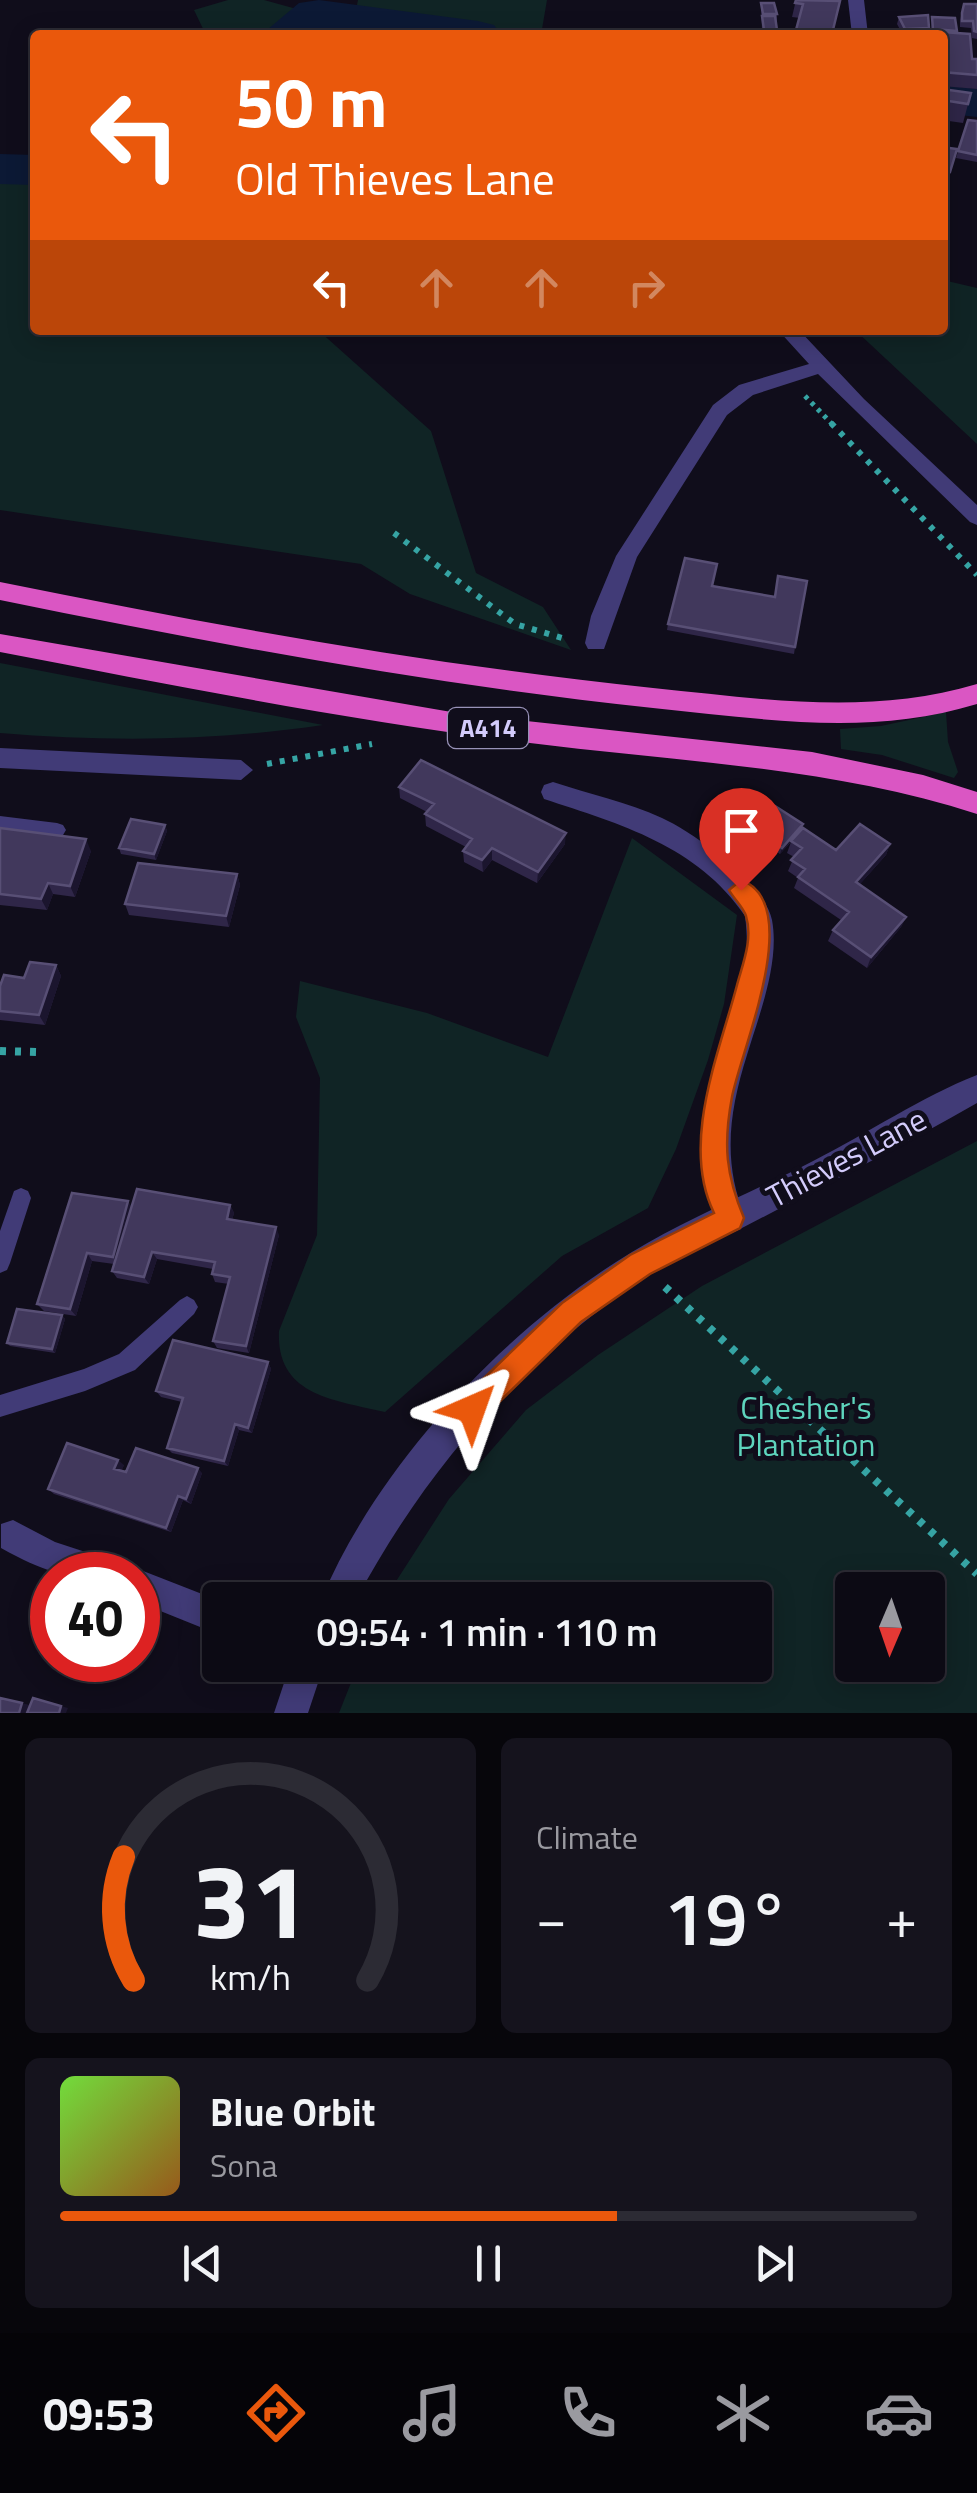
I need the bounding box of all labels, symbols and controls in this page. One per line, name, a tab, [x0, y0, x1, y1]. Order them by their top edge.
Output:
text: 50 m	[235, 48, 388, 154]
icon: left	[70, 70, 200, 200]
text: Old Thieves Lane	[235, 144, 555, 212]
icon: left	[304, 260, 359, 315]
icon: ahead	[409, 260, 464, 315]
icon: ahead	[514, 260, 569, 315]
icon: right	[619, 260, 674, 315]
road number: A414	[448, 708, 528, 748]
pin	[699, 788, 784, 891]
icon: arrive	[714, 803, 769, 858]
street label: Thieves Lane	[758, 1095, 934, 1219]
position arrow	[420, 1357, 524, 1461]
park label: Chesher's Plantation	[736, 1383, 876, 1468]
speed limit sign: 40	[30, 1552, 160, 1682]
north arrow	[835, 1572, 945, 1682]
map controls	[835, 1572, 945, 1682]
text: 09:54 · 1 min · 110 m	[316, 1603, 658, 1661]
text: Climate	[536, 1813, 638, 1861]
text: 31	[192, 1820, 309, 1978]
text: 19°	[663, 1860, 790, 1974]
text: −	[536, 1876, 567, 1959]
text: +	[886, 1876, 917, 1959]
text: km/h	[210, 1949, 291, 2004]
text: Blue Orbit	[210, 2083, 375, 2141]
text: Sona	[210, 2141, 277, 2189]
icon: previous	[175, 2236, 230, 2291]
icon: pause	[461, 2236, 516, 2291]
icon: next	[747, 2236, 802, 2291]
icon: directions	[241, 2378, 311, 2448]
icon: music	[397, 2378, 467, 2448]
icon: phone	[553, 2378, 623, 2448]
icon: climate	[708, 2378, 778, 2448]
icon: car	[864, 2378, 934, 2448]
text: 09:53	[43, 2379, 155, 2447]

